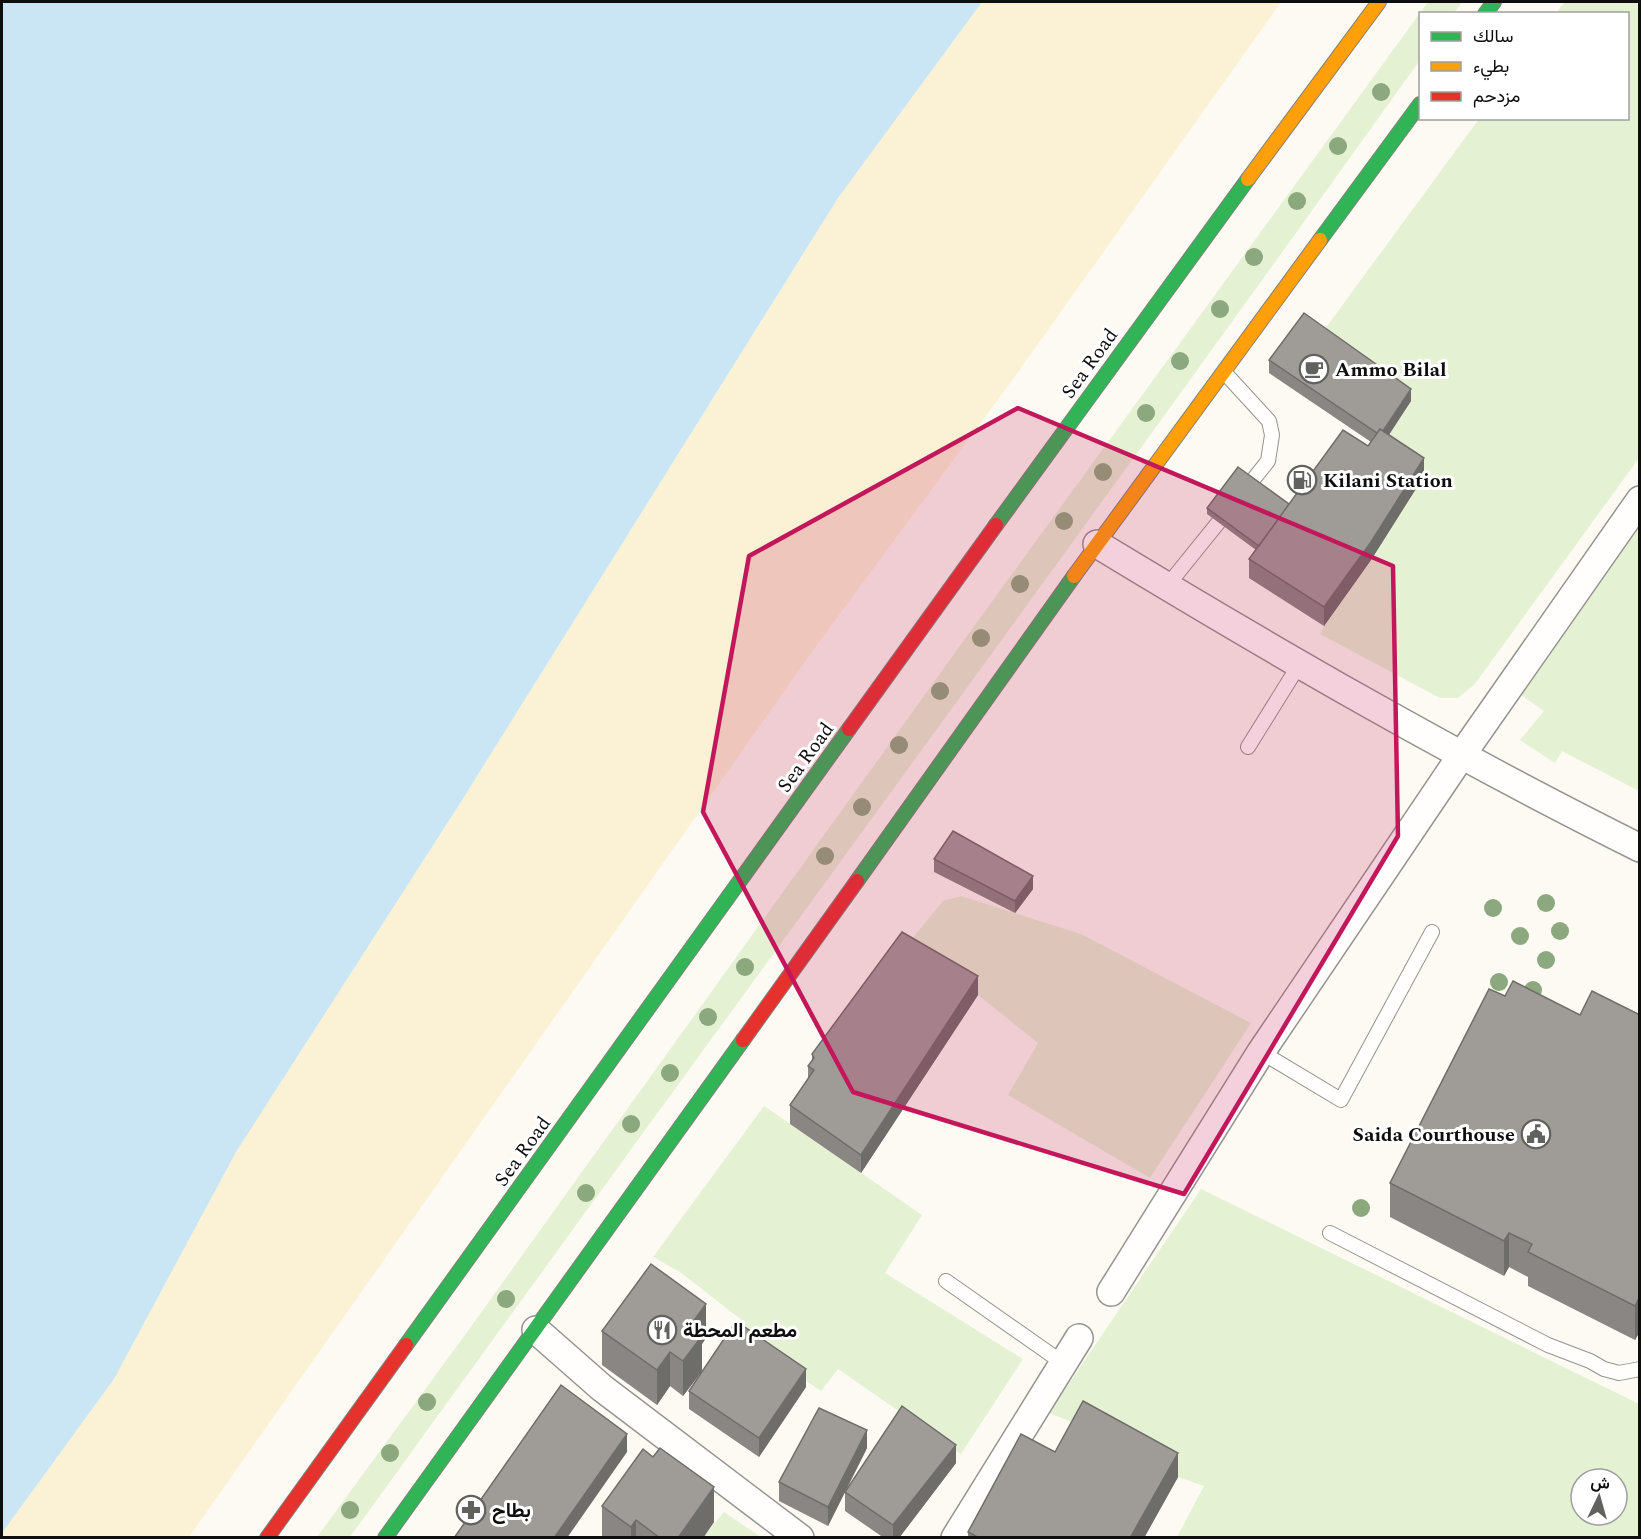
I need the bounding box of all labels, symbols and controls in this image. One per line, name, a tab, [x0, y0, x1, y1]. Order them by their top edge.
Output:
legend	[1419, 12, 1629, 120]
text: سالك	[1473, 23, 1513, 50]
text: بطيء	[1473, 53, 1509, 81]
text: مزدحم	[1473, 83, 1520, 110]
street label: Sea Road	[1054, 322, 1126, 405]
cafe icon: Ammo Bilal	[1298, 353, 1330, 385]
place label: Ammo Bilal	[1335, 355, 1447, 385]
fuel station icon: Kilani Station	[1286, 464, 1318, 496]
place label: Kilani Station	[1323, 466, 1453, 496]
street label: Sea Road	[770, 716, 842, 799]
street label: Sea Road	[487, 1110, 559, 1193]
public building icon: Saida Courthouse	[1520, 1118, 1552, 1150]
place label: Saida Courthouse	[1353, 1120, 1515, 1150]
restaurant icon: مطعم المحطة	[646, 1314, 678, 1346]
place label: مطعم المحطة	[683, 1316, 797, 1346]
north arrow	[1569, 1467, 1629, 1527]
text: ش	[1590, 1470, 1611, 1496]
pharmacy icon: بطاح	[455, 1494, 487, 1526]
place label: بطاح	[492, 1496, 531, 1526]

